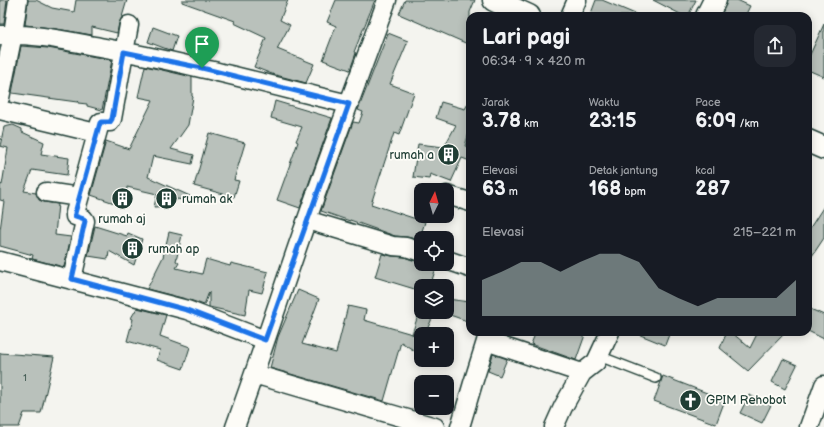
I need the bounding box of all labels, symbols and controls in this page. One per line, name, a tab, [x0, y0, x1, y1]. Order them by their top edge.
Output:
text: Lari pagi	[482, 24, 570, 51]
button: share	[754, 25, 796, 67]
pin	[185, 27, 219, 68]
icon: arrive	[191, 33, 213, 55]
text: 06:34 · 9 × 420 m	[482, 53, 585, 69]
text: Jarak	[482, 96, 509, 109]
text: Waktu	[589, 96, 619, 109]
text: Pace	[695, 96, 720, 109]
text: 3.78	[482, 109, 521, 133]
text: 23:15	[589, 109, 637, 133]
text: 6:09	[695, 109, 736, 133]
text: km	[521, 117, 539, 130]
text: /km	[736, 117, 759, 130]
building icon: rumah a	[436, 142, 462, 168]
place label: rumah a	[390, 148, 434, 163]
text: Elevasi	[482, 164, 518, 177]
text: Detak jantung	[589, 164, 658, 177]
text: kcal	[695, 164, 715, 177]
text: 63	[482, 177, 506, 201]
text: 168	[589, 177, 621, 201]
text: 287	[695, 177, 730, 201]
north arrow	[414, 183, 454, 223]
map controls	[414, 183, 454, 415]
building icon: rumah aj	[109, 185, 135, 211]
text: m	[506, 185, 518, 198]
text: bpm	[621, 185, 646, 198]
building icon: rumah ak	[153, 186, 179, 212]
place label: rumah ak	[182, 192, 232, 207]
place label: rumah aj	[98, 212, 146, 227]
text: Elevasi	[482, 224, 524, 240]
text: 215–221 m	[733, 224, 796, 240]
button: locate	[414, 231, 454, 271]
building icon: rumah ap	[119, 236, 145, 262]
place label: rumah ap	[148, 242, 199, 257]
button: layers	[414, 279, 454, 319]
button: +	[414, 327, 454, 367]
house number: 1	[23, 372, 27, 384]
button: −	[414, 375, 454, 415]
church icon: GPIM Rehobot	[677, 387, 703, 413]
place label: GPIM Rehobot	[706, 393, 786, 408]

